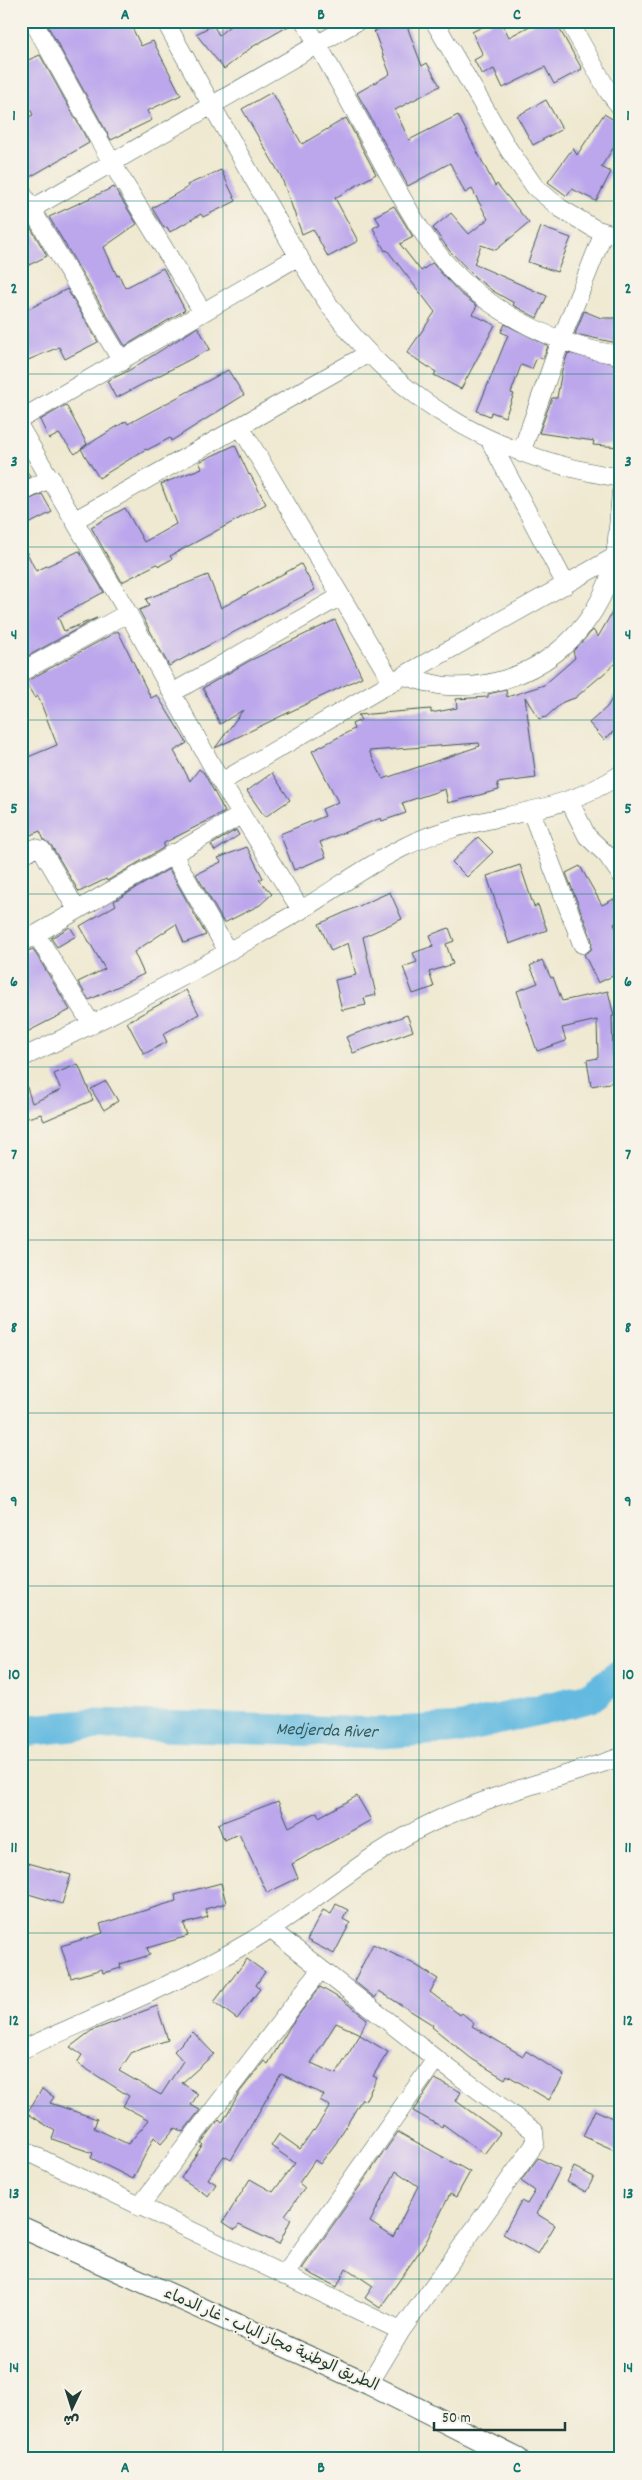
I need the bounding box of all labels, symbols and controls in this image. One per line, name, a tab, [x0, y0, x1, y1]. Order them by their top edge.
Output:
text: A	[121, 4, 130, 27]
text: B	[317, 4, 325, 27]
text: C	[513, 4, 521, 27]
text: 1	[12, 105, 16, 128]
text: 1	[626, 105, 630, 128]
text: 2	[11, 278, 18, 301]
text: 2	[625, 278, 632, 301]
text: 3	[10, 451, 18, 474]
text: 3	[624, 451, 632, 474]
text: 4	[11, 624, 17, 647]
text: 4	[625, 624, 631, 647]
text: 5	[10, 798, 18, 821]
text: 5	[624, 798, 632, 821]
text: 6	[10, 971, 18, 994]
text: 6	[624, 971, 632, 994]
text: 7	[11, 1144, 17, 1167]
text: 7	[625, 1144, 631, 1167]
text: 8	[11, 1317, 18, 1340]
text: 8	[625, 1317, 632, 1340]
text: 9	[10, 1491, 18, 1514]
text: 9	[624, 1491, 632, 1514]
text: 10	[8, 1664, 20, 1687]
text: 10	[622, 1664, 634, 1687]
water label: Medjerda River	[275, 1717, 380, 1746]
text: 11	[10, 1837, 18, 1860]
text: 11	[624, 1837, 632, 1860]
text: 12	[9, 2010, 19, 2033]
text: 12	[623, 2010, 633, 2033]
text: 13	[9, 2183, 19, 2206]
text: 13	[623, 2183, 633, 2206]
street label: الطريق الوطنية مجاز الباب - غار الدماء	[160, 2282, 382, 2398]
text: 14	[9, 2357, 19, 2380]
text: 14	[623, 2357, 633, 2380]
north arrow	[48, 2382, 98, 2432]
scale bar	[434, 2400, 566, 2432]
text: ش	[63, 2408, 80, 2429]
text: 50 m	[442, 2408, 471, 2430]
text: A	[121, 2457, 130, 2480]
text: B	[317, 2457, 325, 2480]
text: C	[513, 2457, 521, 2480]

